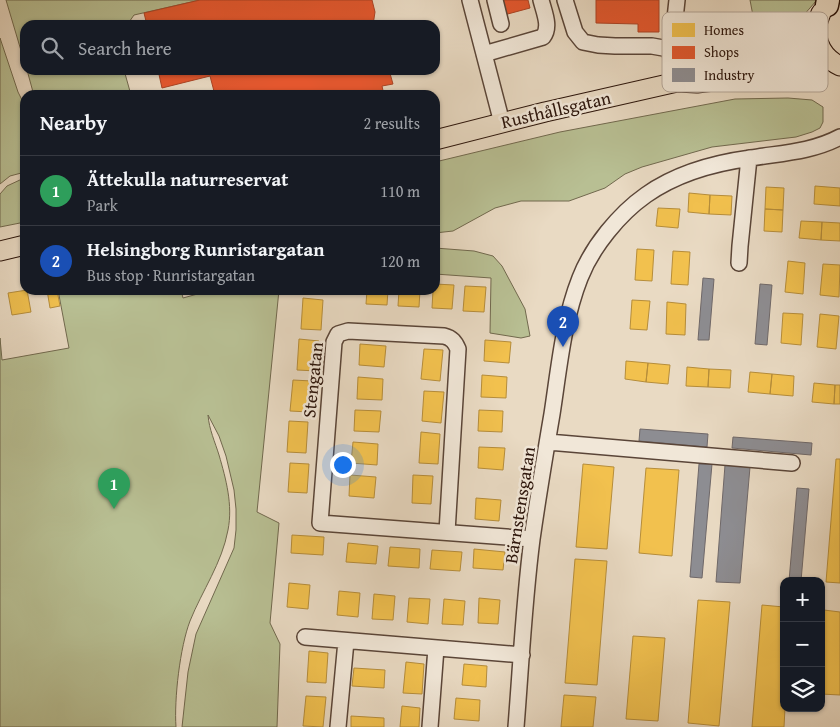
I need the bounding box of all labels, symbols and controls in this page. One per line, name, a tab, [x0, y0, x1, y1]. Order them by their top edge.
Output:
legend	[662, 12, 828, 92]
search box	[20, 20, 440, 75]
text: Homes	[704, 20, 744, 40]
icon: search	[38, 34, 66, 62]
text: Search here	[78, 34, 172, 62]
text: Shops	[704, 42, 739, 62]
text: Industry	[704, 65, 754, 85]
street label: Rusthållsgatan	[498, 84, 613, 135]
text: Nearby	[40, 107, 107, 138]
text: 2 results	[363, 111, 420, 135]
text: Ättekulla naturreservat	[87, 165, 288, 193]
text: 1	[52, 179, 60, 203]
text: 110 m	[380, 179, 420, 203]
text: Park	[87, 193, 118, 217]
text: Helsingborg Runristargatan	[87, 235, 324, 263]
text: 2	[52, 249, 60, 273]
text: 120 m	[380, 249, 420, 273]
text: Bus stop · Runristargatan	[87, 263, 255, 287]
pin: 2	[547, 306, 579, 347]
street label: Stengatan	[295, 341, 330, 419]
street label: Bärnstensgatan	[497, 445, 542, 565]
your location	[330, 452, 356, 478]
pin: 1	[98, 468, 130, 509]
map controls	[780, 577, 825, 712]
button: +	[780, 577, 825, 622]
button: −	[780, 622, 825, 667]
button: layers	[780, 667, 825, 712]

